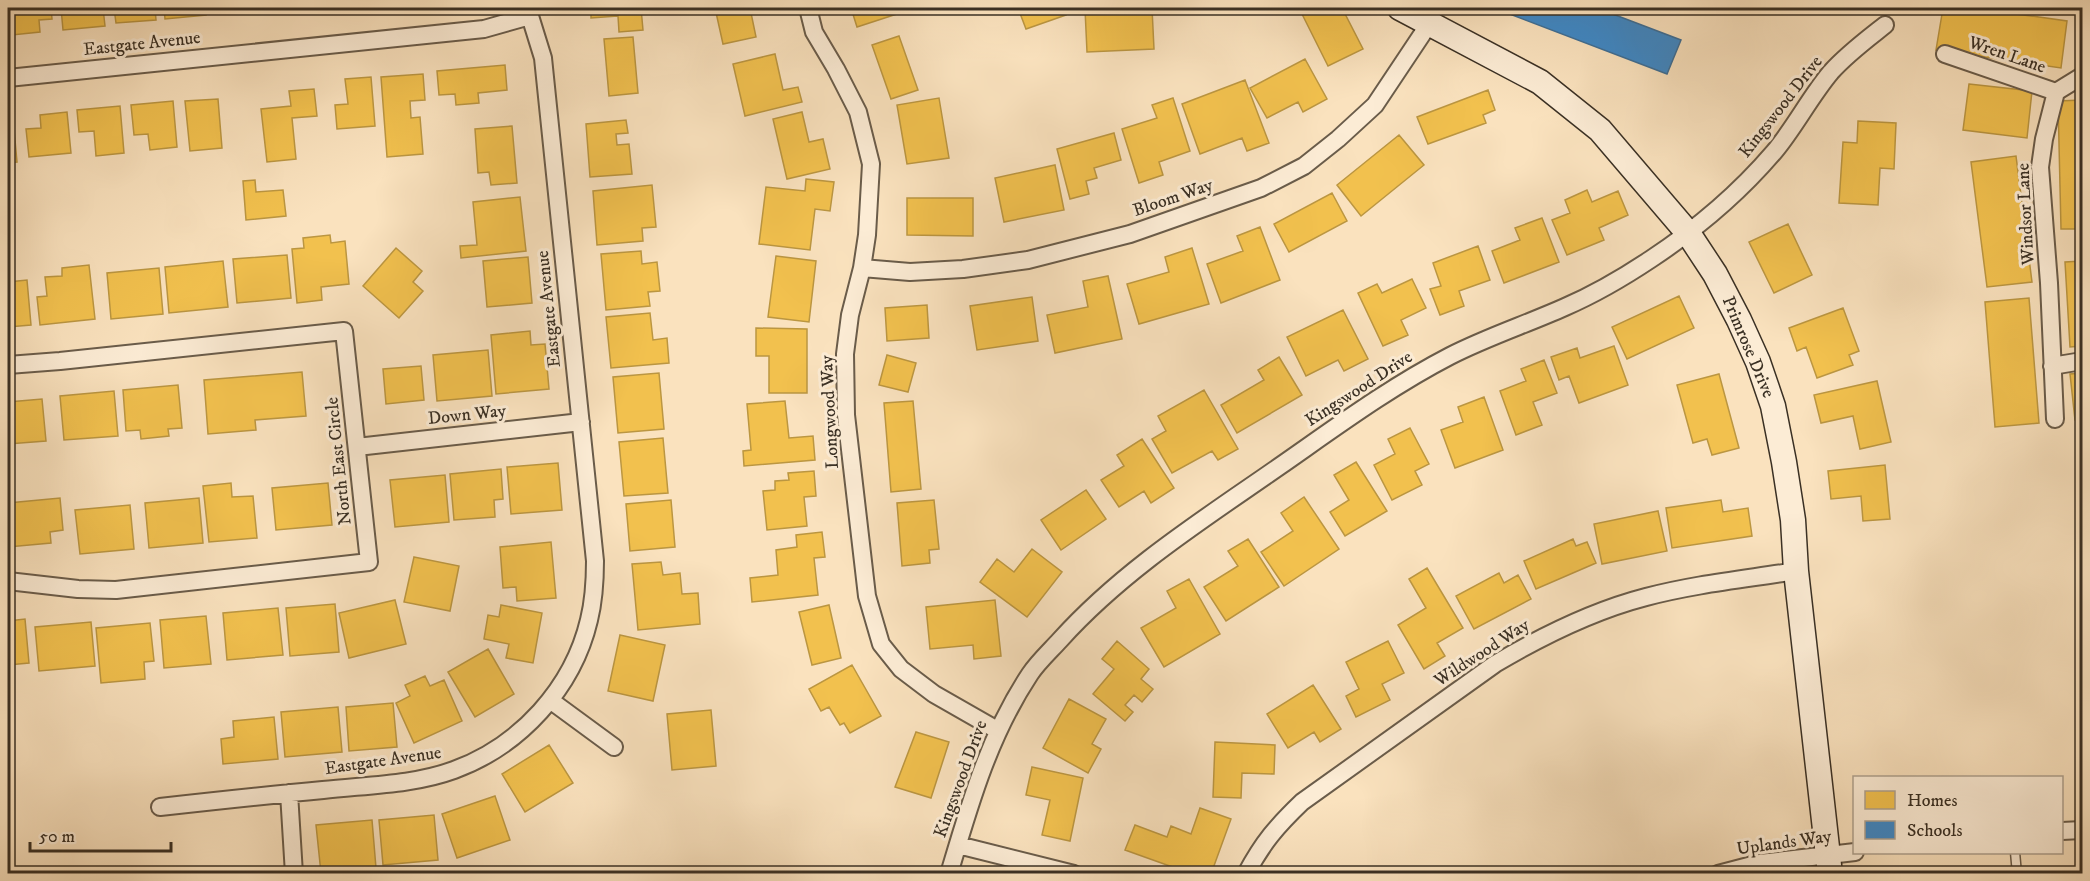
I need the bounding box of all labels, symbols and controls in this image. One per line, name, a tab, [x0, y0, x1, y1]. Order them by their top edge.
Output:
street label: Eastgate Avenue	[82, 27, 202, 61]
street label: Wren Lane	[1964, 31, 2049, 78]
street label: Kingswood Drive	[1734, 52, 1828, 162]
street label: Windsor Lane	[2012, 162, 2040, 267]
street label: Bloom Way	[1130, 174, 1216, 222]
street label: Eastgate Avenue	[532, 249, 566, 369]
street label: Primrose Drive	[1717, 293, 1779, 401]
street label: Kingswood Drive	[1301, 346, 1417, 432]
street label: Longwood Way	[816, 354, 844, 469]
street label: North East Circle	[321, 396, 357, 526]
street label: Down Way	[427, 400, 508, 430]
street label: Wildwood Way	[1430, 614, 1534, 692]
street label: Kingswood Drive	[930, 717, 992, 841]
street label: Eastgate Avenue	[323, 742, 443, 780]
legend	[1853, 776, 2063, 854]
text: Homes	[1907, 790, 1958, 812]
scale bar	[30, 815, 171, 853]
text: Schools	[1907, 820, 1962, 842]
street label: Uplands Way	[1735, 825, 1833, 861]
text: 50 m	[39, 826, 75, 848]

